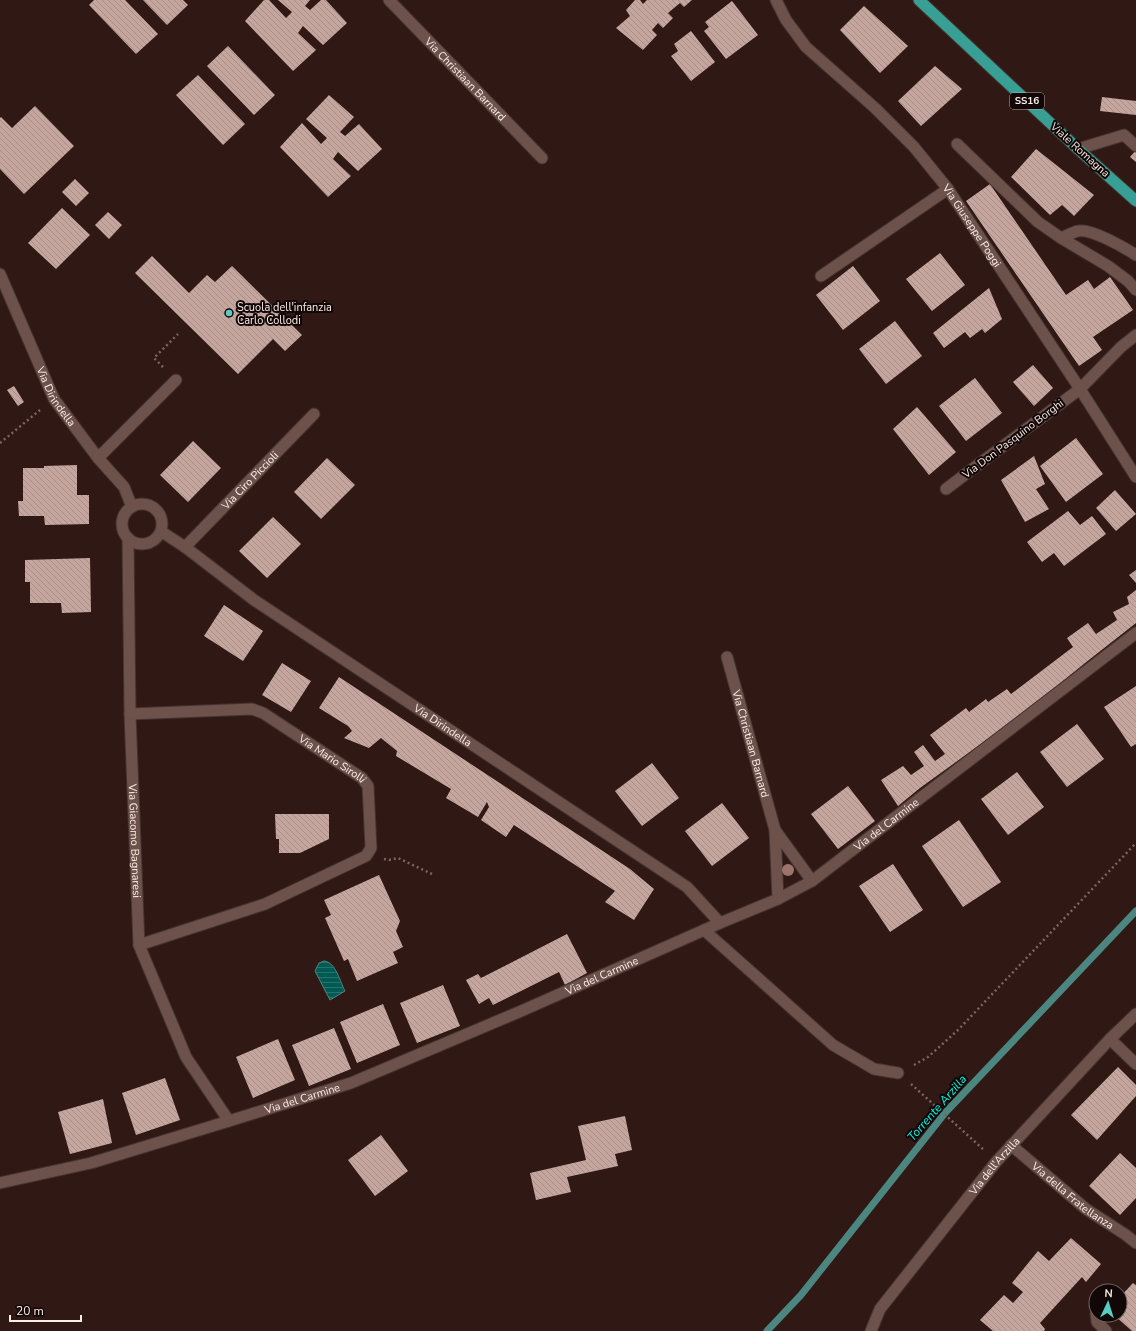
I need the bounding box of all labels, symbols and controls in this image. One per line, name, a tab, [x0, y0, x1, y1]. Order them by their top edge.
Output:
street label: Via Christiaan Barnard	[421, 33, 510, 124]
road number: SS16	[1010, 93, 1044, 109]
street label: Viale Romagna	[1046, 119, 1113, 181]
street label: Via Giuseppe Poggi	[939, 180, 1005, 270]
place label: Scuola dell'infanzia Carlo Collodi	[237, 300, 332, 328]
marker: Scuola dell'infanzia Carlo Collodi	[224, 308, 234, 318]
street label: Via Dirindella	[33, 363, 79, 430]
street label: Via Don Pasquino Borghi	[959, 396, 1067, 483]
street label: Via Ciro Piccioli	[217, 448, 282, 513]
street label: Via Christiaan Barnard	[729, 687, 773, 799]
street label: Via Dirindella	[410, 700, 475, 750]
street label: Via Mario Sirolli	[295, 730, 370, 785]
street label: Via Giacomo Bagnaresi	[125, 783, 145, 898]
street label: Via del Carmine	[850, 794, 922, 855]
street label: Via del Carmine	[562, 953, 641, 999]
water label: Torrente Arzilla	[904, 1071, 970, 1145]
street label: Via del Carmine	[262, 1079, 342, 1117]
street label: Via dell'Arzilla	[965, 1133, 1023, 1199]
street label: Via della Fratellanza	[1028, 1158, 1117, 1233]
north arrow	[1088, 1283, 1128, 1323]
text: N	[1104, 1286, 1113, 1301]
scale bar	[10, 1297, 81, 1323]
text: 20 m	[16, 1303, 44, 1319]

